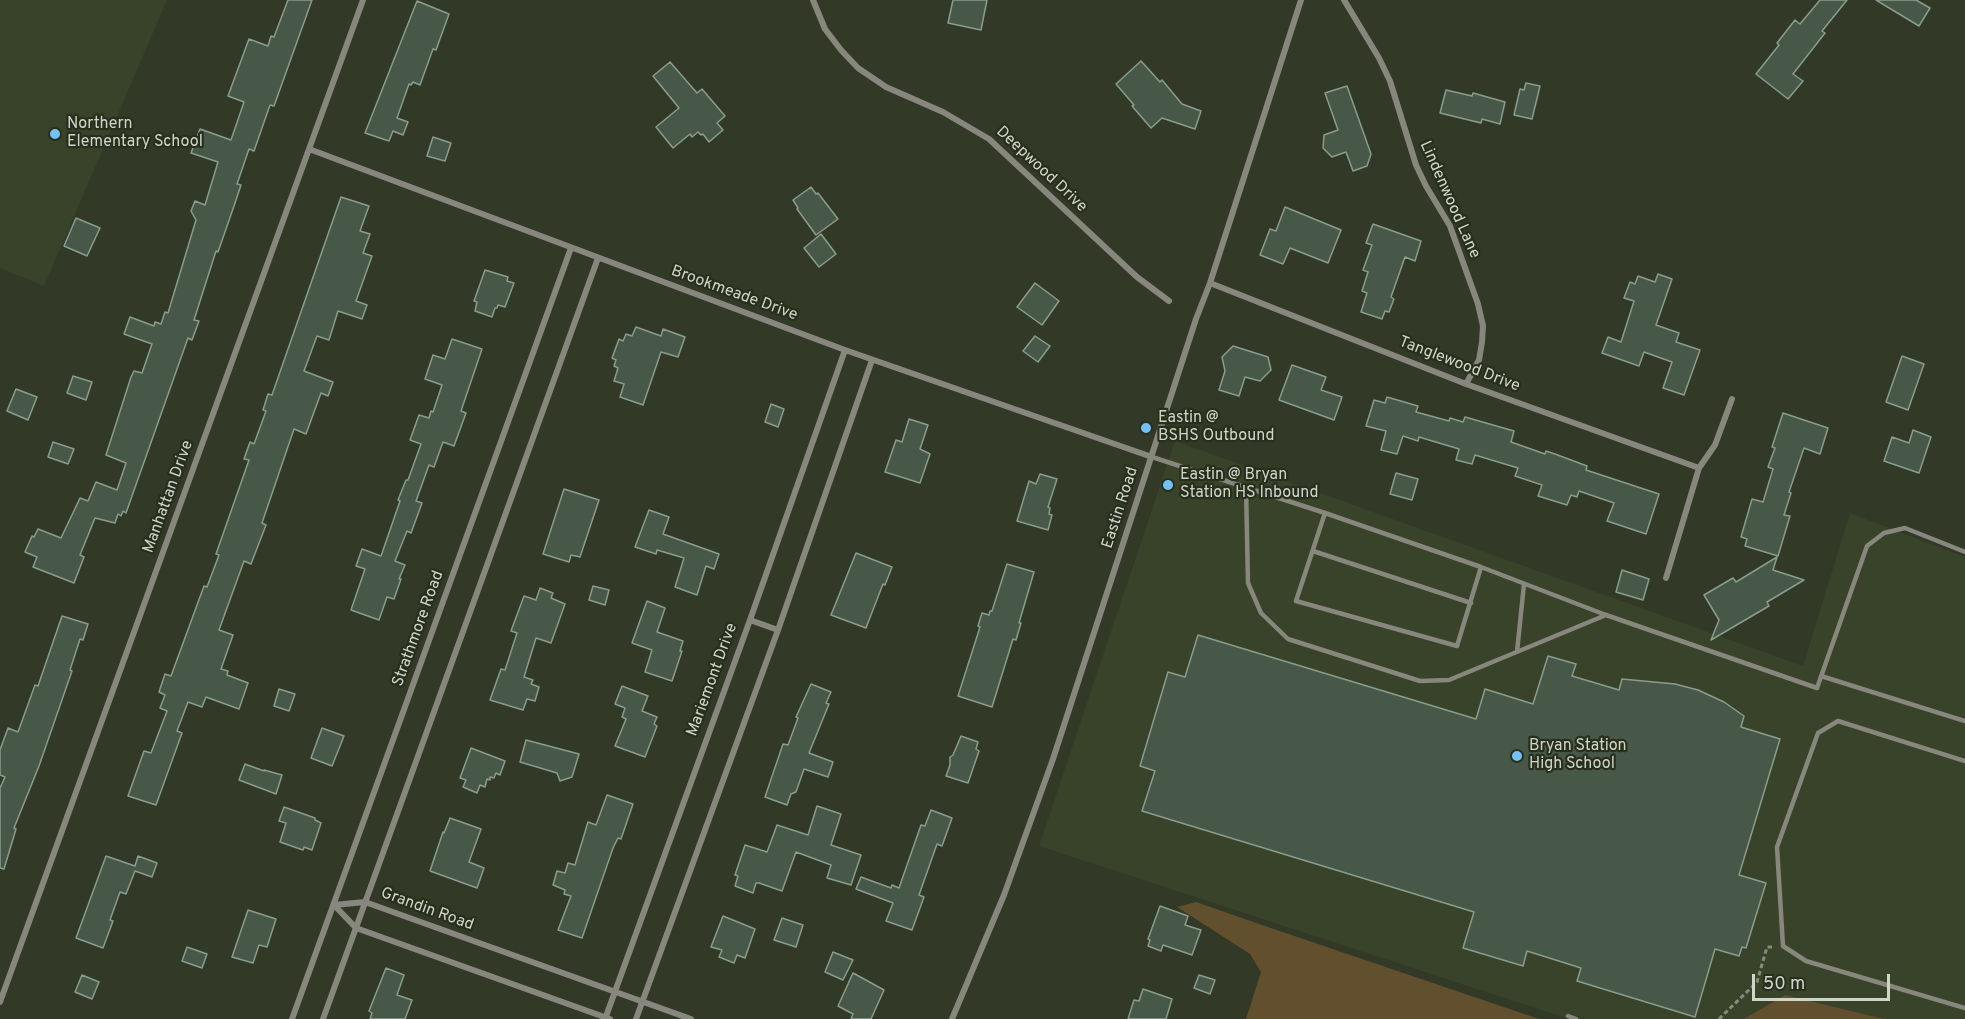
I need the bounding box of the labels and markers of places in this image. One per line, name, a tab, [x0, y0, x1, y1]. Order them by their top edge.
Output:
place label: Northern Elementary School	[67, 115, 203, 153]
marker: Northern Elementary School	[48, 127, 62, 141]
place label: Eastin @ BSHS Outbound	[1158, 409, 1275, 447]
marker: Eastin @ BSHS Outbound	[1139, 421, 1153, 435]
place label: Eastin @ Bryan Station HS Inbound	[1180, 466, 1318, 504]
marker: Eastin @ Bryan Station HS Inbound	[1161, 478, 1175, 492]
place label: Bryan Station High School	[1529, 737, 1627, 775]
marker: Bryan Station High School	[1510, 749, 1524, 763]

